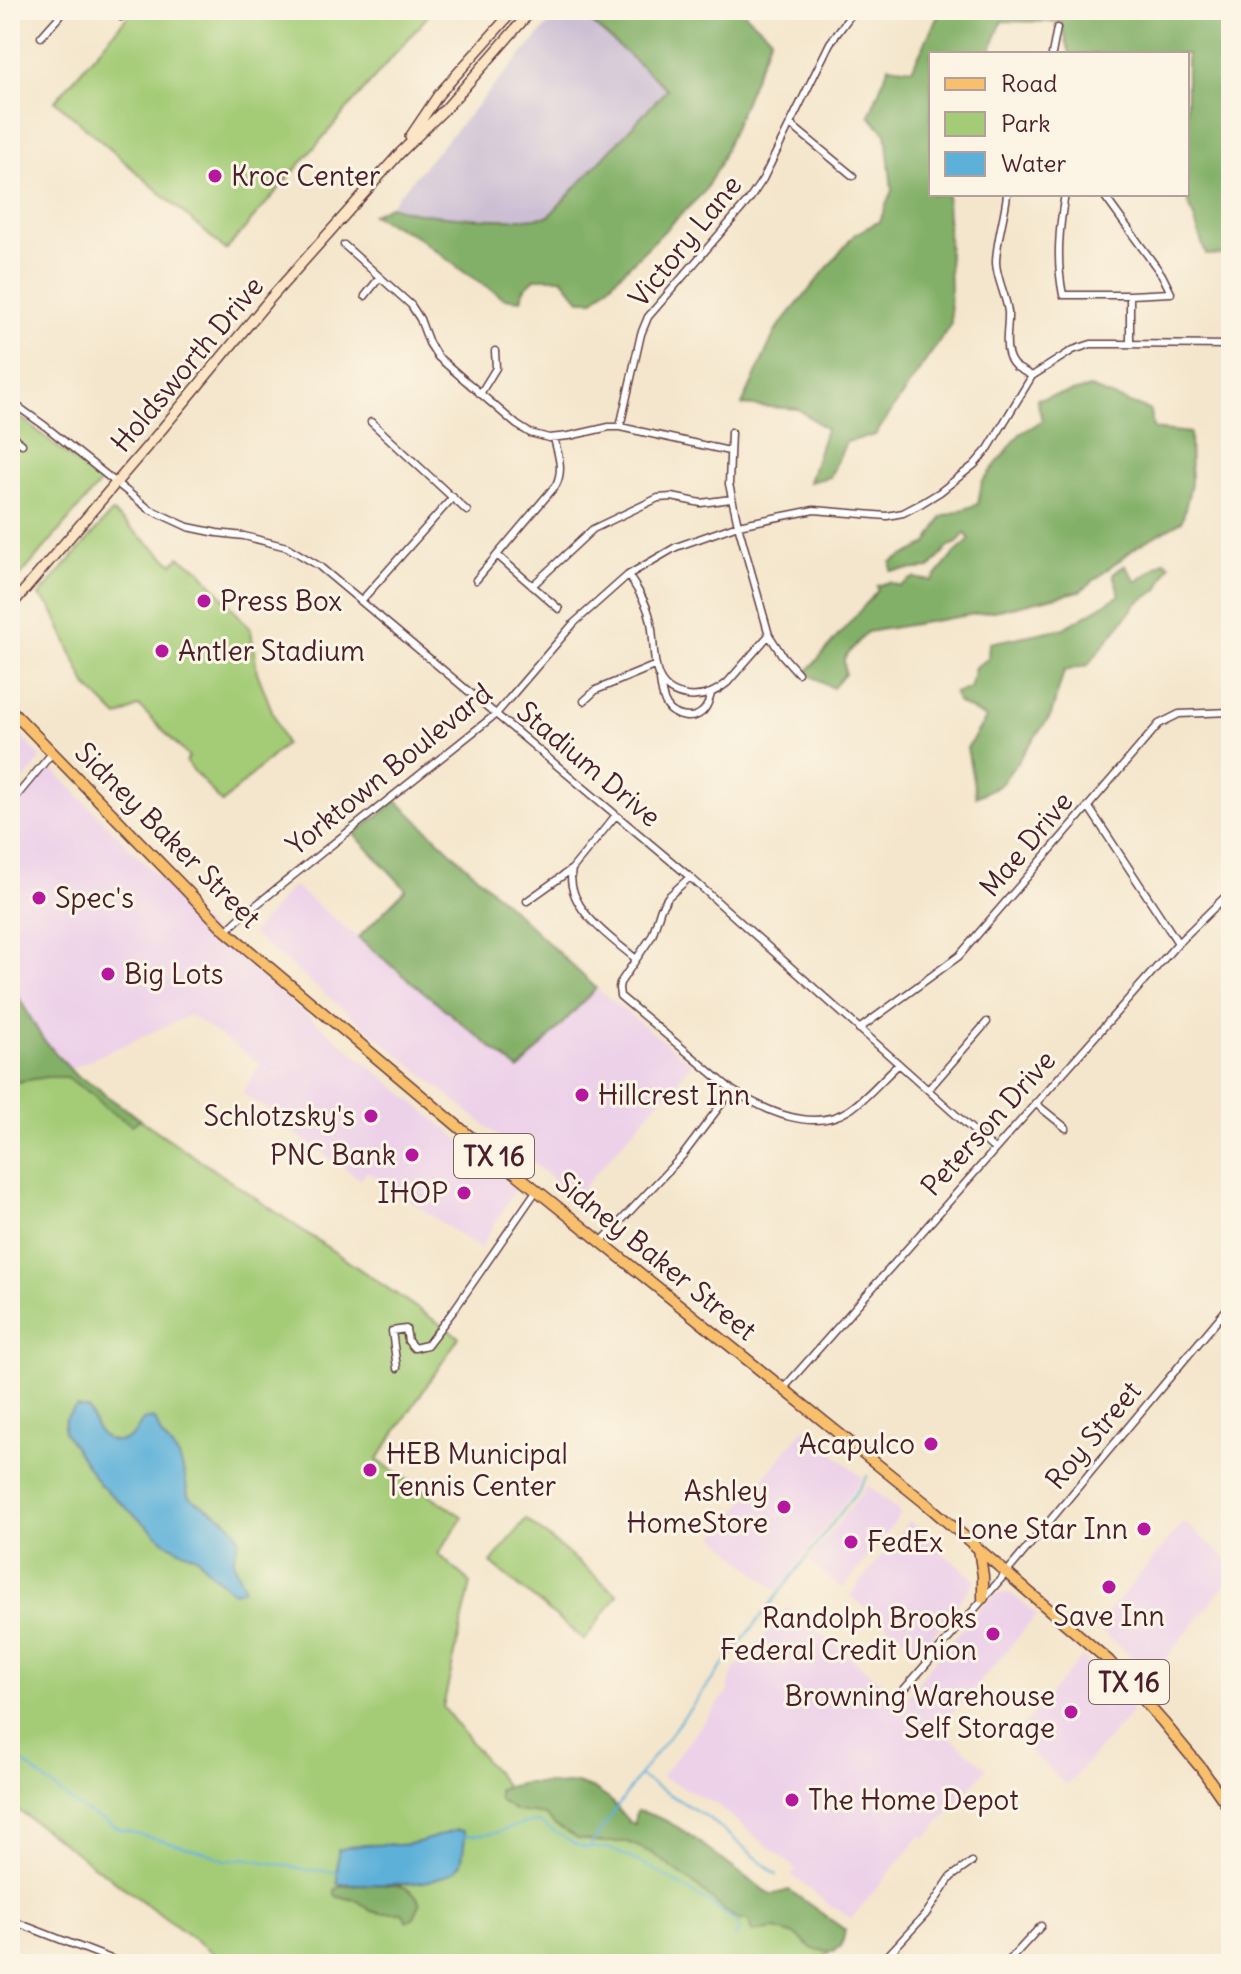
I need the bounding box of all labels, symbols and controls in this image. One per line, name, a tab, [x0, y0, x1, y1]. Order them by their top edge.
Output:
legend	[929, 52, 1189, 196]
text: Road	[1001, 68, 1057, 98]
text: Park	[1001, 108, 1051, 138]
text: Water	[1001, 148, 1066, 178]
place label: Kroc Center	[231, 158, 381, 194]
marker: Kroc Center	[206, 167, 224, 185]
street label: Victory Lane	[621, 168, 749, 314]
street label: Holdsworth Drive	[103, 269, 271, 459]
place label: Press Box	[220, 583, 342, 619]
marker: Press Box	[195, 592, 213, 610]
place label: Antler Stadium	[178, 633, 365, 669]
marker: Antler Stadium	[153, 642, 171, 660]
street label: Yorktown Boulevard	[279, 675, 499, 863]
street label: Stadium Drive	[510, 693, 668, 835]
street label: Sidney Baker Street	[67, 734, 269, 936]
street label: Mae Drive	[972, 784, 1080, 904]
place label: Spec's	[55, 880, 134, 916]
marker: Spec's	[30, 889, 48, 907]
place label: Big Lots	[124, 956, 224, 992]
marker: Big Lots	[99, 965, 117, 983]
street label: Peterson Drive	[913, 1043, 1063, 1203]
place label: Hillcrest Inn	[598, 1077, 750, 1113]
marker: Hillcrest Inn	[573, 1086, 591, 1104]
place label: Schlotzsky's	[203, 1098, 355, 1134]
marker: Schlotzsky's	[362, 1107, 380, 1125]
road number: TX 16	[454, 1134, 534, 1178]
place label: PNC Bank	[270, 1137, 396, 1173]
marker: PNC Bank	[403, 1146, 421, 1164]
street label: Sidney Baker Street	[548, 1164, 764, 1348]
place label: IHOP	[377, 1175, 448, 1211]
marker: IHOP	[455, 1184, 473, 1202]
street label: Roy Street	[1037, 1373, 1149, 1497]
place label: Acapulco	[799, 1426, 915, 1462]
marker: Acapulco	[922, 1435, 940, 1453]
place label: HEB Municipal Tennis Center	[386, 1436, 568, 1504]
marker: HEB Municipal Tennis Center	[361, 1461, 379, 1479]
place label: Ashley HomeStore	[627, 1473, 768, 1541]
marker: Ashley HomeStore	[775, 1498, 793, 1516]
place label: Lone Star Inn	[956, 1511, 1128, 1547]
marker: Lone Star Inn	[1135, 1520, 1153, 1538]
place label: FedEx	[867, 1524, 943, 1560]
marker: FedEx	[842, 1533, 860, 1551]
marker: Save Inn	[1100, 1578, 1118, 1596]
place label: Save Inn	[1053, 1598, 1165, 1634]
place label: Randolph Brooks Federal Credit Union	[720, 1600, 977, 1668]
marker: Randolph Brooks Federal Credit Union	[984, 1625, 1002, 1643]
road number: TX 16	[1089, 1660, 1169, 1704]
place label: Browning Warehouse Self Storage	[784, 1678, 1055, 1746]
marker: Browning Warehouse Self Storage	[1062, 1703, 1080, 1721]
place label: The Home Depot	[808, 1782, 1019, 1818]
marker: The Home Depot	[783, 1791, 801, 1809]

